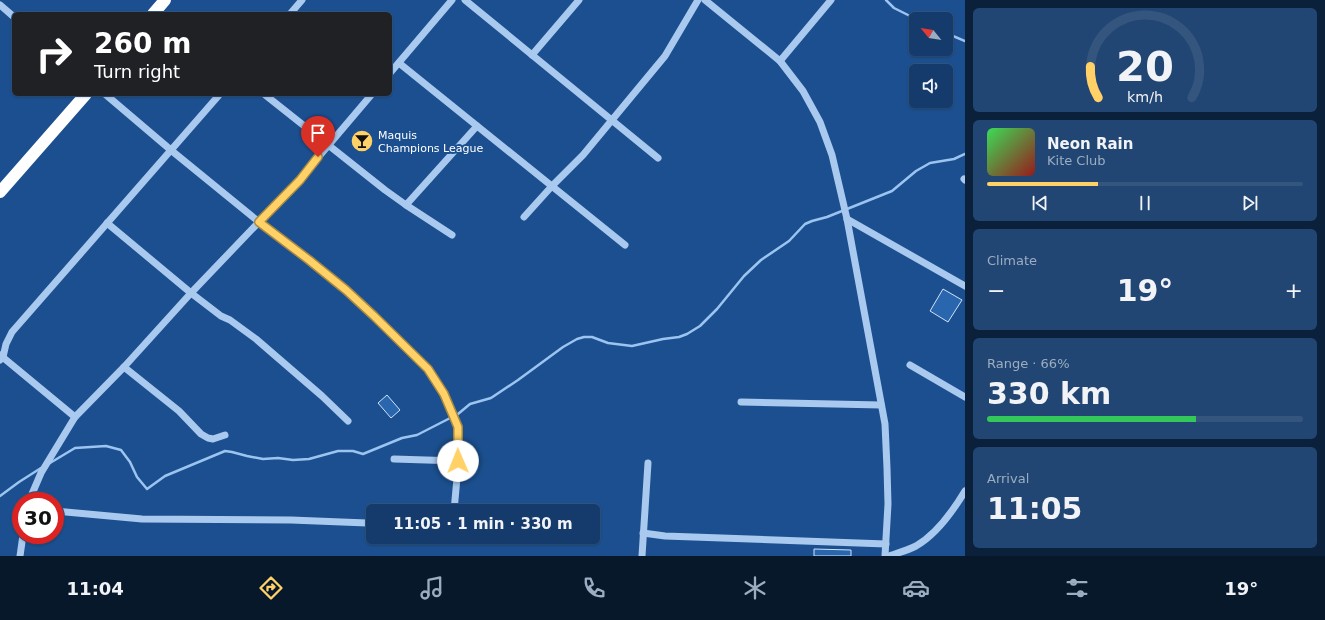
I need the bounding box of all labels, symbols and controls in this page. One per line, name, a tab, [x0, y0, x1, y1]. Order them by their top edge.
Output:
north arrow	[909, 12, 953, 56]
map controls	[909, 12, 953, 108]
text: 260 m	[94, 27, 191, 60]
icon: right	[28, 28, 80, 80]
text: 20	[1116, 42, 1174, 91]
text: Turn right	[94, 61, 180, 82]
button: sound	[909, 64, 953, 108]
text: km/h	[1127, 89, 1163, 105]
pin	[301, 116, 335, 157]
icon: arrive	[307, 122, 329, 144]
bar icon: Maquis Champions League	[349, 128, 375, 154]
place label: Maquis Champions League	[378, 129, 483, 155]
text: Neon Rain	[1047, 135, 1133, 153]
text: Kite Club	[1047, 153, 1106, 168]
icon: previous	[1029, 192, 1051, 214]
icon: pause	[1134, 192, 1156, 214]
icon: next	[1239, 192, 1261, 214]
text: Climate	[987, 253, 1037, 268]
text: 19°	[1117, 273, 1173, 308]
text: −	[987, 278, 1005, 303]
text: +	[1285, 278, 1303, 303]
text: Range · 66%	[987, 356, 1070, 371]
text: 330 km	[987, 376, 1111, 411]
position arrow	[437, 440, 479, 482]
text: Arrival	[987, 471, 1029, 486]
text: 11:05	[987, 491, 1083, 526]
speed limit sign: 30	[12, 492, 64, 544]
text: 11:05 · 1 min · 330 m	[393, 515, 573, 533]
icon: directions	[257, 574, 285, 602]
icon: music	[418, 574, 446, 602]
icon: phone	[580, 574, 608, 602]
icon: climate	[741, 574, 769, 602]
icon: car	[902, 574, 930, 602]
icon: filters	[1063, 574, 1091, 602]
text: 11:04	[67, 578, 124, 599]
text: 19°	[1224, 578, 1258, 599]

